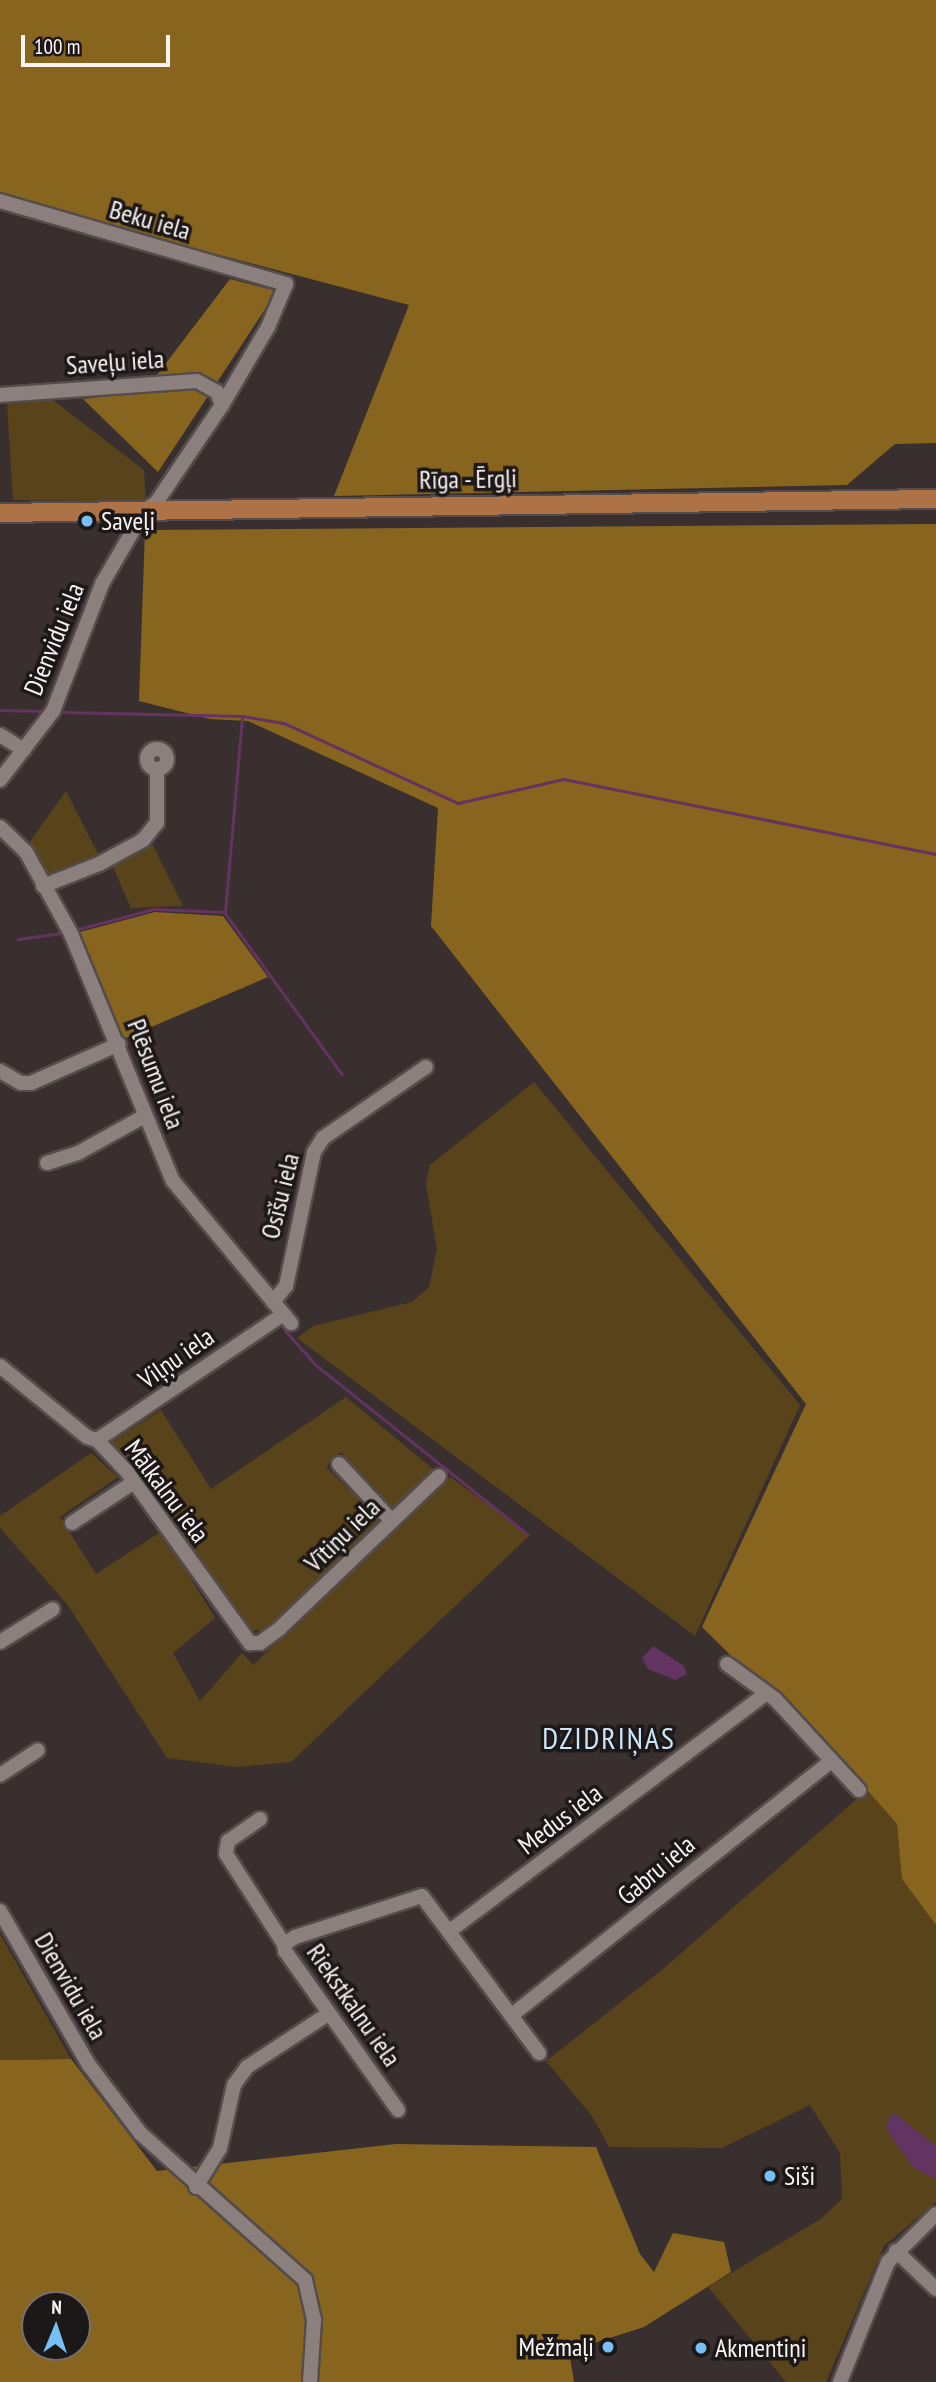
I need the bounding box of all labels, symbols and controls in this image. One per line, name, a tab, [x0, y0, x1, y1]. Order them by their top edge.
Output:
scale bar	[24, 21, 173, 65]
text: 100 m	[34, 33, 80, 60]
street label: Beku iela	[106, 194, 194, 246]
street label: Saveļu iela	[65, 343, 165, 381]
street label: Rīga - Ērgļi	[418, 463, 518, 495]
place label: Saveļi	[101, 505, 155, 537]
marker: Saveļi	[79, 513, 95, 529]
street label: Dienvidu iela	[17, 578, 91, 700]
street label: Plēsumu iela	[121, 1015, 191, 1133]
street label: Osīšu iela	[254, 1150, 306, 1242]
street label: Viļņu iela	[132, 1321, 220, 1395]
street label: Mālkalnu iela	[118, 1433, 216, 1549]
street label: Vītiņu iela	[298, 1492, 386, 1578]
district label: DZIDRIŅAS	[543, 1720, 675, 1756]
street label: Medus iela	[512, 1777, 608, 1861]
street label: Gabru iela	[611, 1829, 701, 1911]
street label: Dienvidu iela	[28, 1927, 114, 2045]
street label: Riekstkalnu iela	[300, 1938, 408, 2072]
place label: Siši	[784, 2160, 815, 2192]
marker: Siši	[762, 2168, 778, 2184]
north arrow	[21, 2291, 91, 2361]
text: N	[51, 2295, 62, 2319]
place label: Mežmaļi	[519, 2331, 594, 2363]
place label: Akmentiņi	[715, 2332, 806, 2364]
marker: Mežmaļi	[600, 2339, 616, 2355]
marker: Akmentiņi	[693, 2340, 709, 2356]

